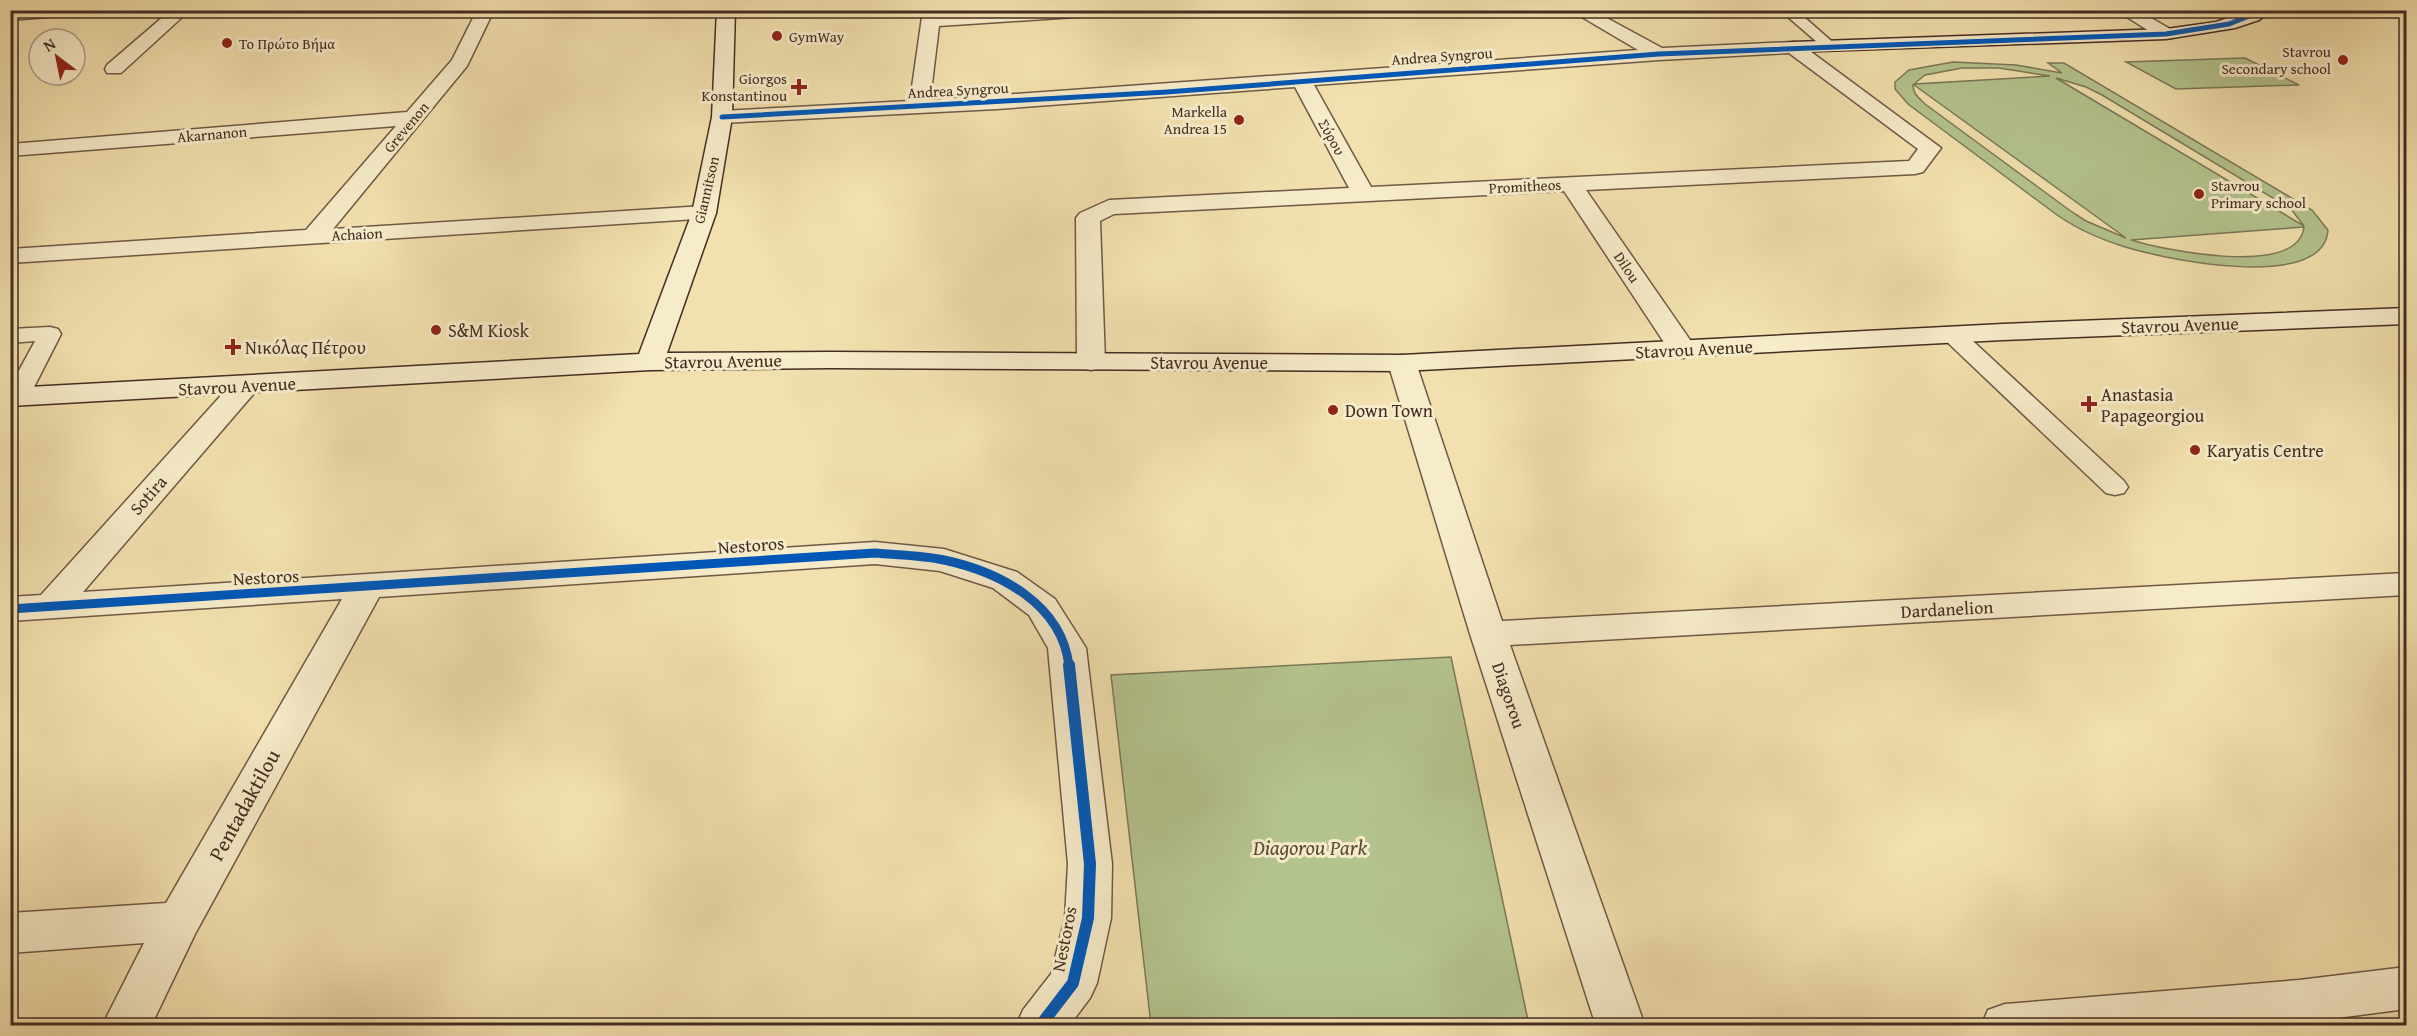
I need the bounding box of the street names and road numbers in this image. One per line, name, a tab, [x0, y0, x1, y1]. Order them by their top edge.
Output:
street label: Andrea Syngrou	[1391, 42, 1494, 70]
street label: Andrea Syngrou	[907, 77, 1010, 103]
street label: Grevenon	[379, 97, 434, 157]
street label: Σύρου	[1313, 115, 1351, 159]
street label: Akarnanon	[176, 120, 248, 148]
street label: Giannitson	[688, 154, 724, 226]
street label: Promitheos	[1488, 174, 1562, 198]
street label: Achaion	[331, 222, 384, 246]
street label: Dilou	[1609, 247, 1646, 287]
street label: Stavrou Avenue	[2121, 309, 2239, 341]
street label: Stavrou Avenue	[1635, 332, 1753, 366]
street label: Stavrou Avenue	[664, 346, 782, 376]
street label: Stavrou Avenue	[1150, 349, 1268, 376]
street label: Stavrou Avenue	[178, 369, 296, 403]
street label: Sotira	[123, 469, 173, 521]
street label: Nestoros	[717, 529, 785, 561]
street label: Nestoros	[232, 562, 300, 592]
street label: Dardanelion	[1900, 593, 1994, 625]
street label: Diagorou	[1485, 658, 1533, 732]
street label: Pentadaktilou	[201, 743, 288, 866]
street label: Nestoros	[1044, 904, 1084, 974]

